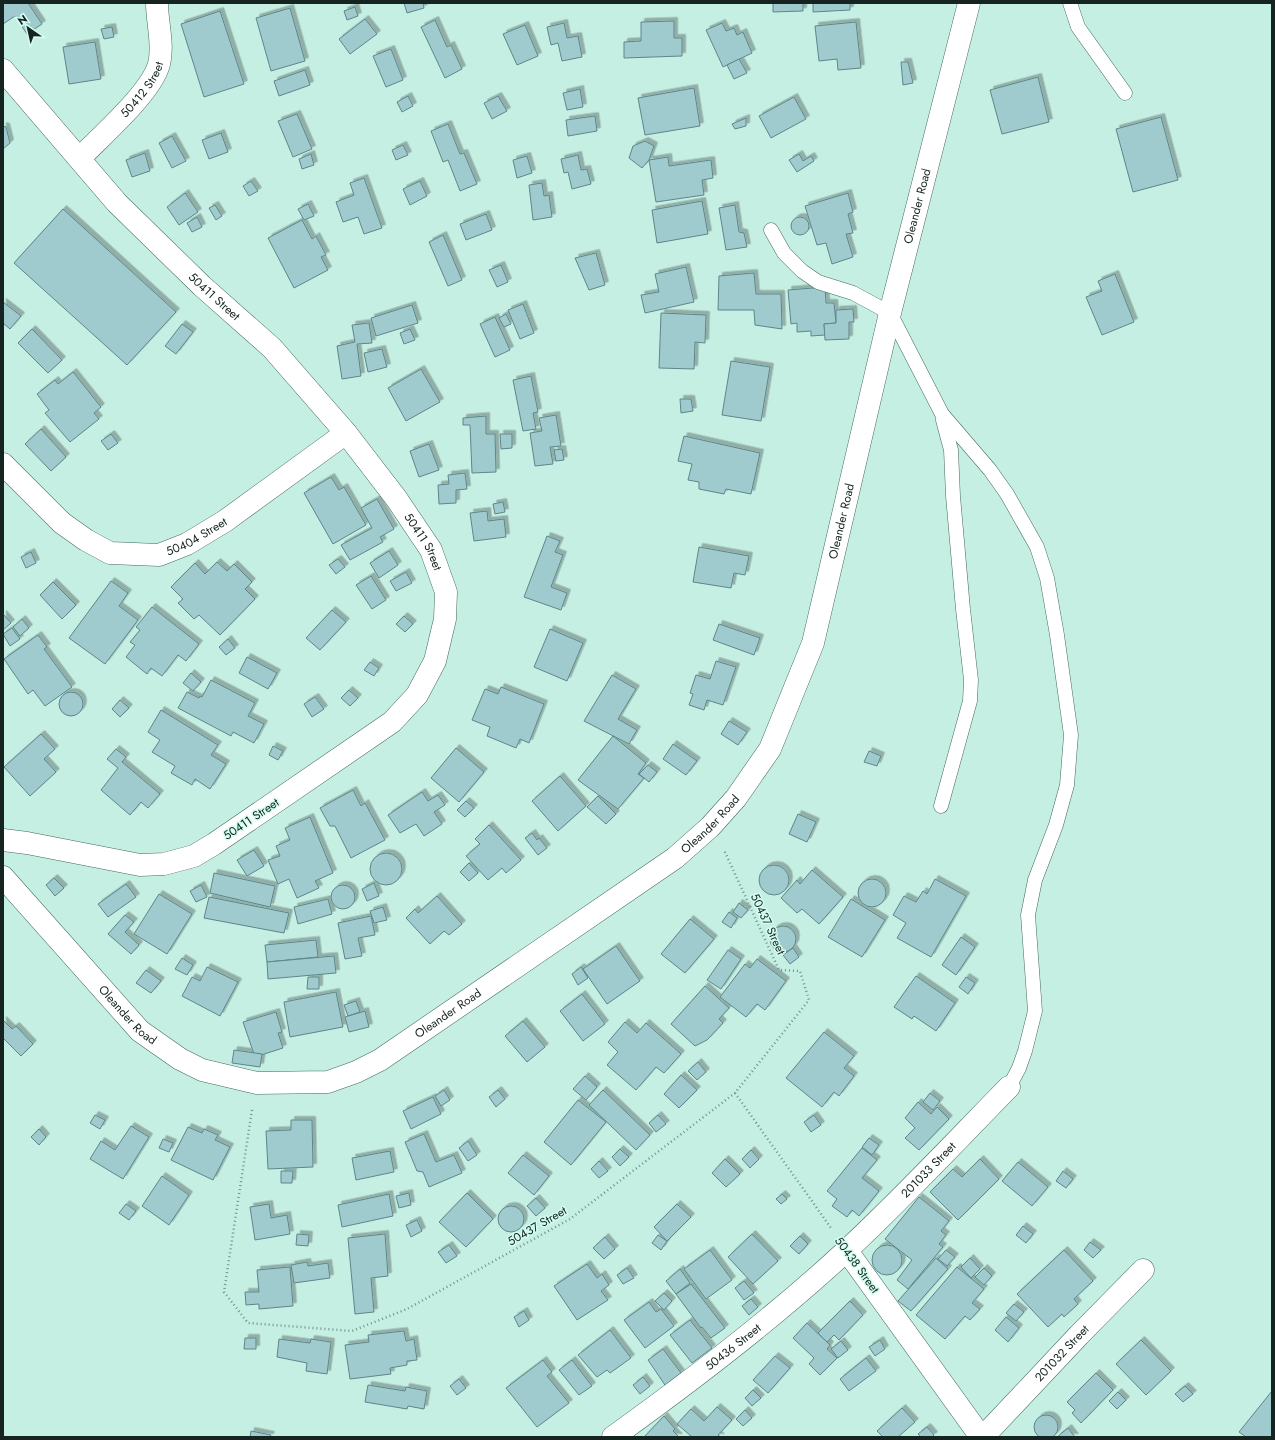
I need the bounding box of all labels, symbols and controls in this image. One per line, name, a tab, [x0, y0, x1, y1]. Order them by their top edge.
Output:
north arrow	[8, 8, 48, 48]
text: N	[14, 11, 31, 29]
street label: 50412 Street	[116, 60, 168, 122]
street label: Oleander Road	[899, 167, 935, 246]
street label: 50411 Street	[184, 268, 244, 325]
street label: Oleander Road	[824, 482, 859, 561]
street label: 50411 Street	[400, 509, 447, 573]
street label: 50404 Street	[163, 513, 231, 560]
street label: Oleander Road	[677, 791, 744, 858]
street label: 50411 Street	[219, 794, 283, 844]
street label: 50437 Street	[746, 890, 790, 958]
street label: Oleander Road	[94, 981, 160, 1049]
street label: Oleander Road	[411, 984, 485, 1043]
street label: 201033 Street	[897, 1138, 960, 1202]
street label: 50437 Street	[504, 1202, 570, 1250]
street label: 50438 Street	[830, 1233, 884, 1297]
street label: 50436 Street	[701, 1319, 765, 1375]
street label: 201032 Street	[1030, 1321, 1093, 1386]

